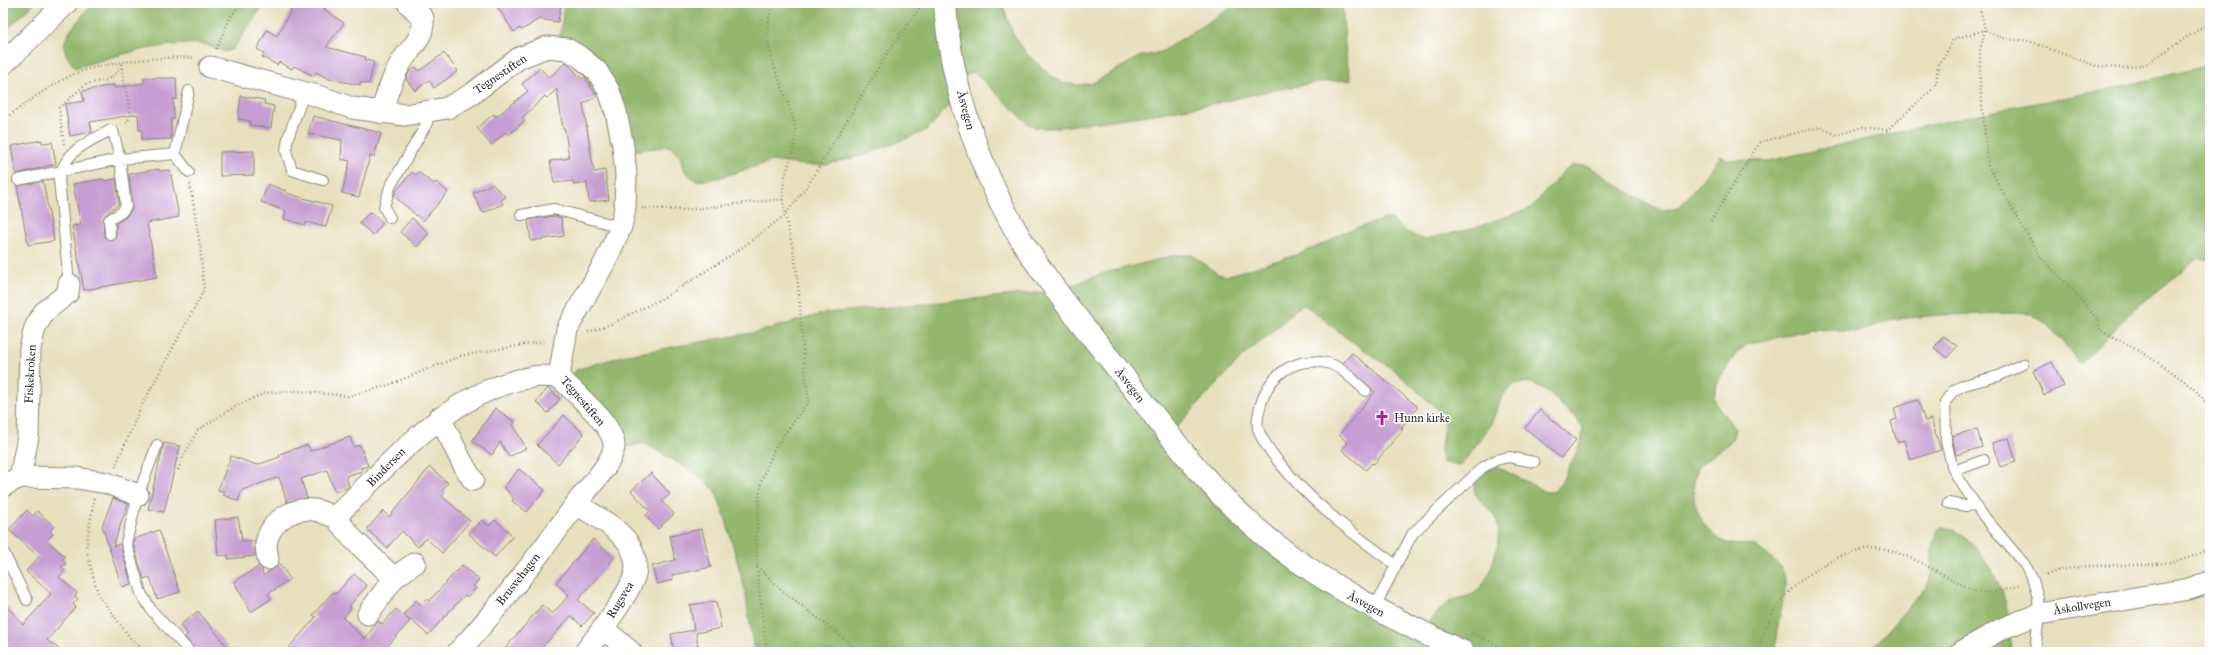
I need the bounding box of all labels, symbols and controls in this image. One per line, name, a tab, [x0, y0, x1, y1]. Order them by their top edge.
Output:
street label: Tegnestiften	[471, 51, 530, 98]
street label: Åsvegen	[953, 88, 979, 132]
street label: Fiskekroken	[21, 344, 39, 404]
street label: Åsvegen	[1111, 363, 1149, 406]
street label: Tegnestiften	[557, 373, 609, 430]
church icon: Hunn kirke	[1373, 409, 1391, 427]
place label: Hunn kirke	[1394, 411, 1450, 425]
street label: Bindersen	[364, 444, 408, 490]
street label: Brusvehagen	[493, 550, 544, 609]
street label: Rugsvea	[604, 578, 638, 621]
street label: Åsvegen	[1344, 587, 1388, 621]
street label: Åskollvegen	[2051, 593, 2112, 619]

